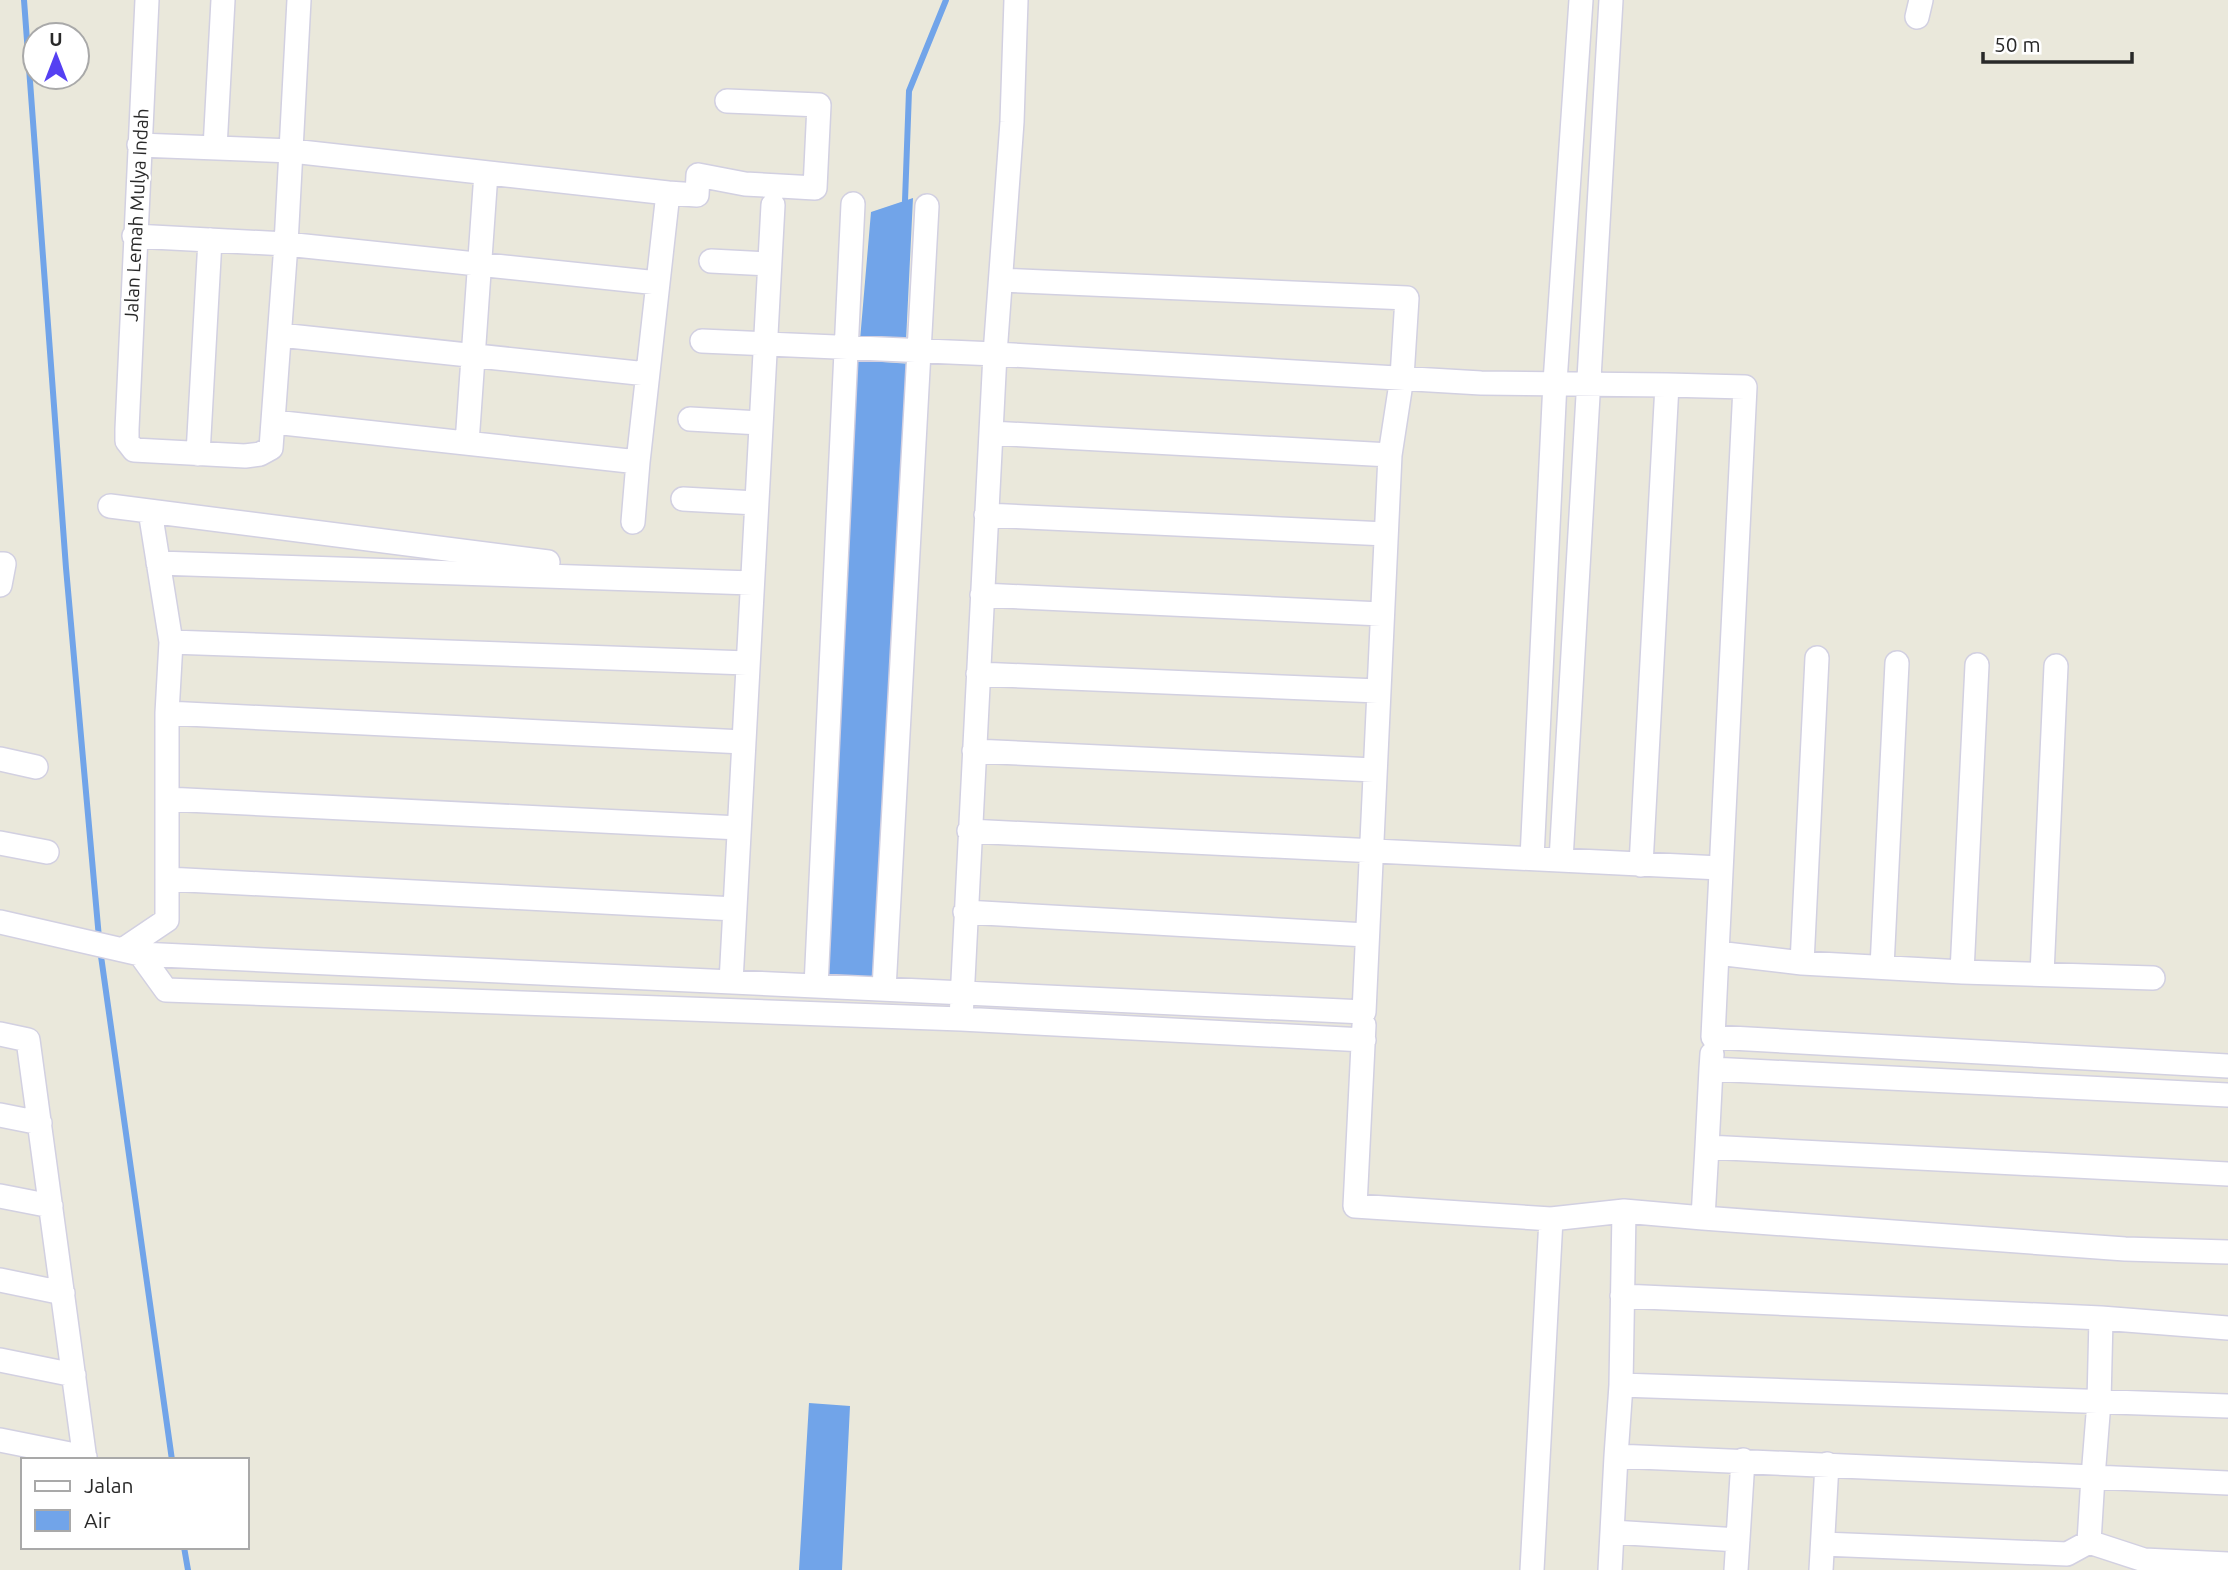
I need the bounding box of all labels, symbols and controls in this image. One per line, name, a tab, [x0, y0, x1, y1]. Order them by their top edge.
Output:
north arrow	[21, 21, 91, 91]
scale bar	[1983, 21, 2132, 65]
text: U	[49, 28, 63, 50]
text: 50 m	[1994, 32, 2041, 56]
street label: Jalan Lemah Mulya Indah	[119, 108, 153, 322]
legend	[21, 1458, 248, 1549]
text: Jalan	[84, 1473, 133, 1497]
text: Air	[84, 1508, 111, 1532]

